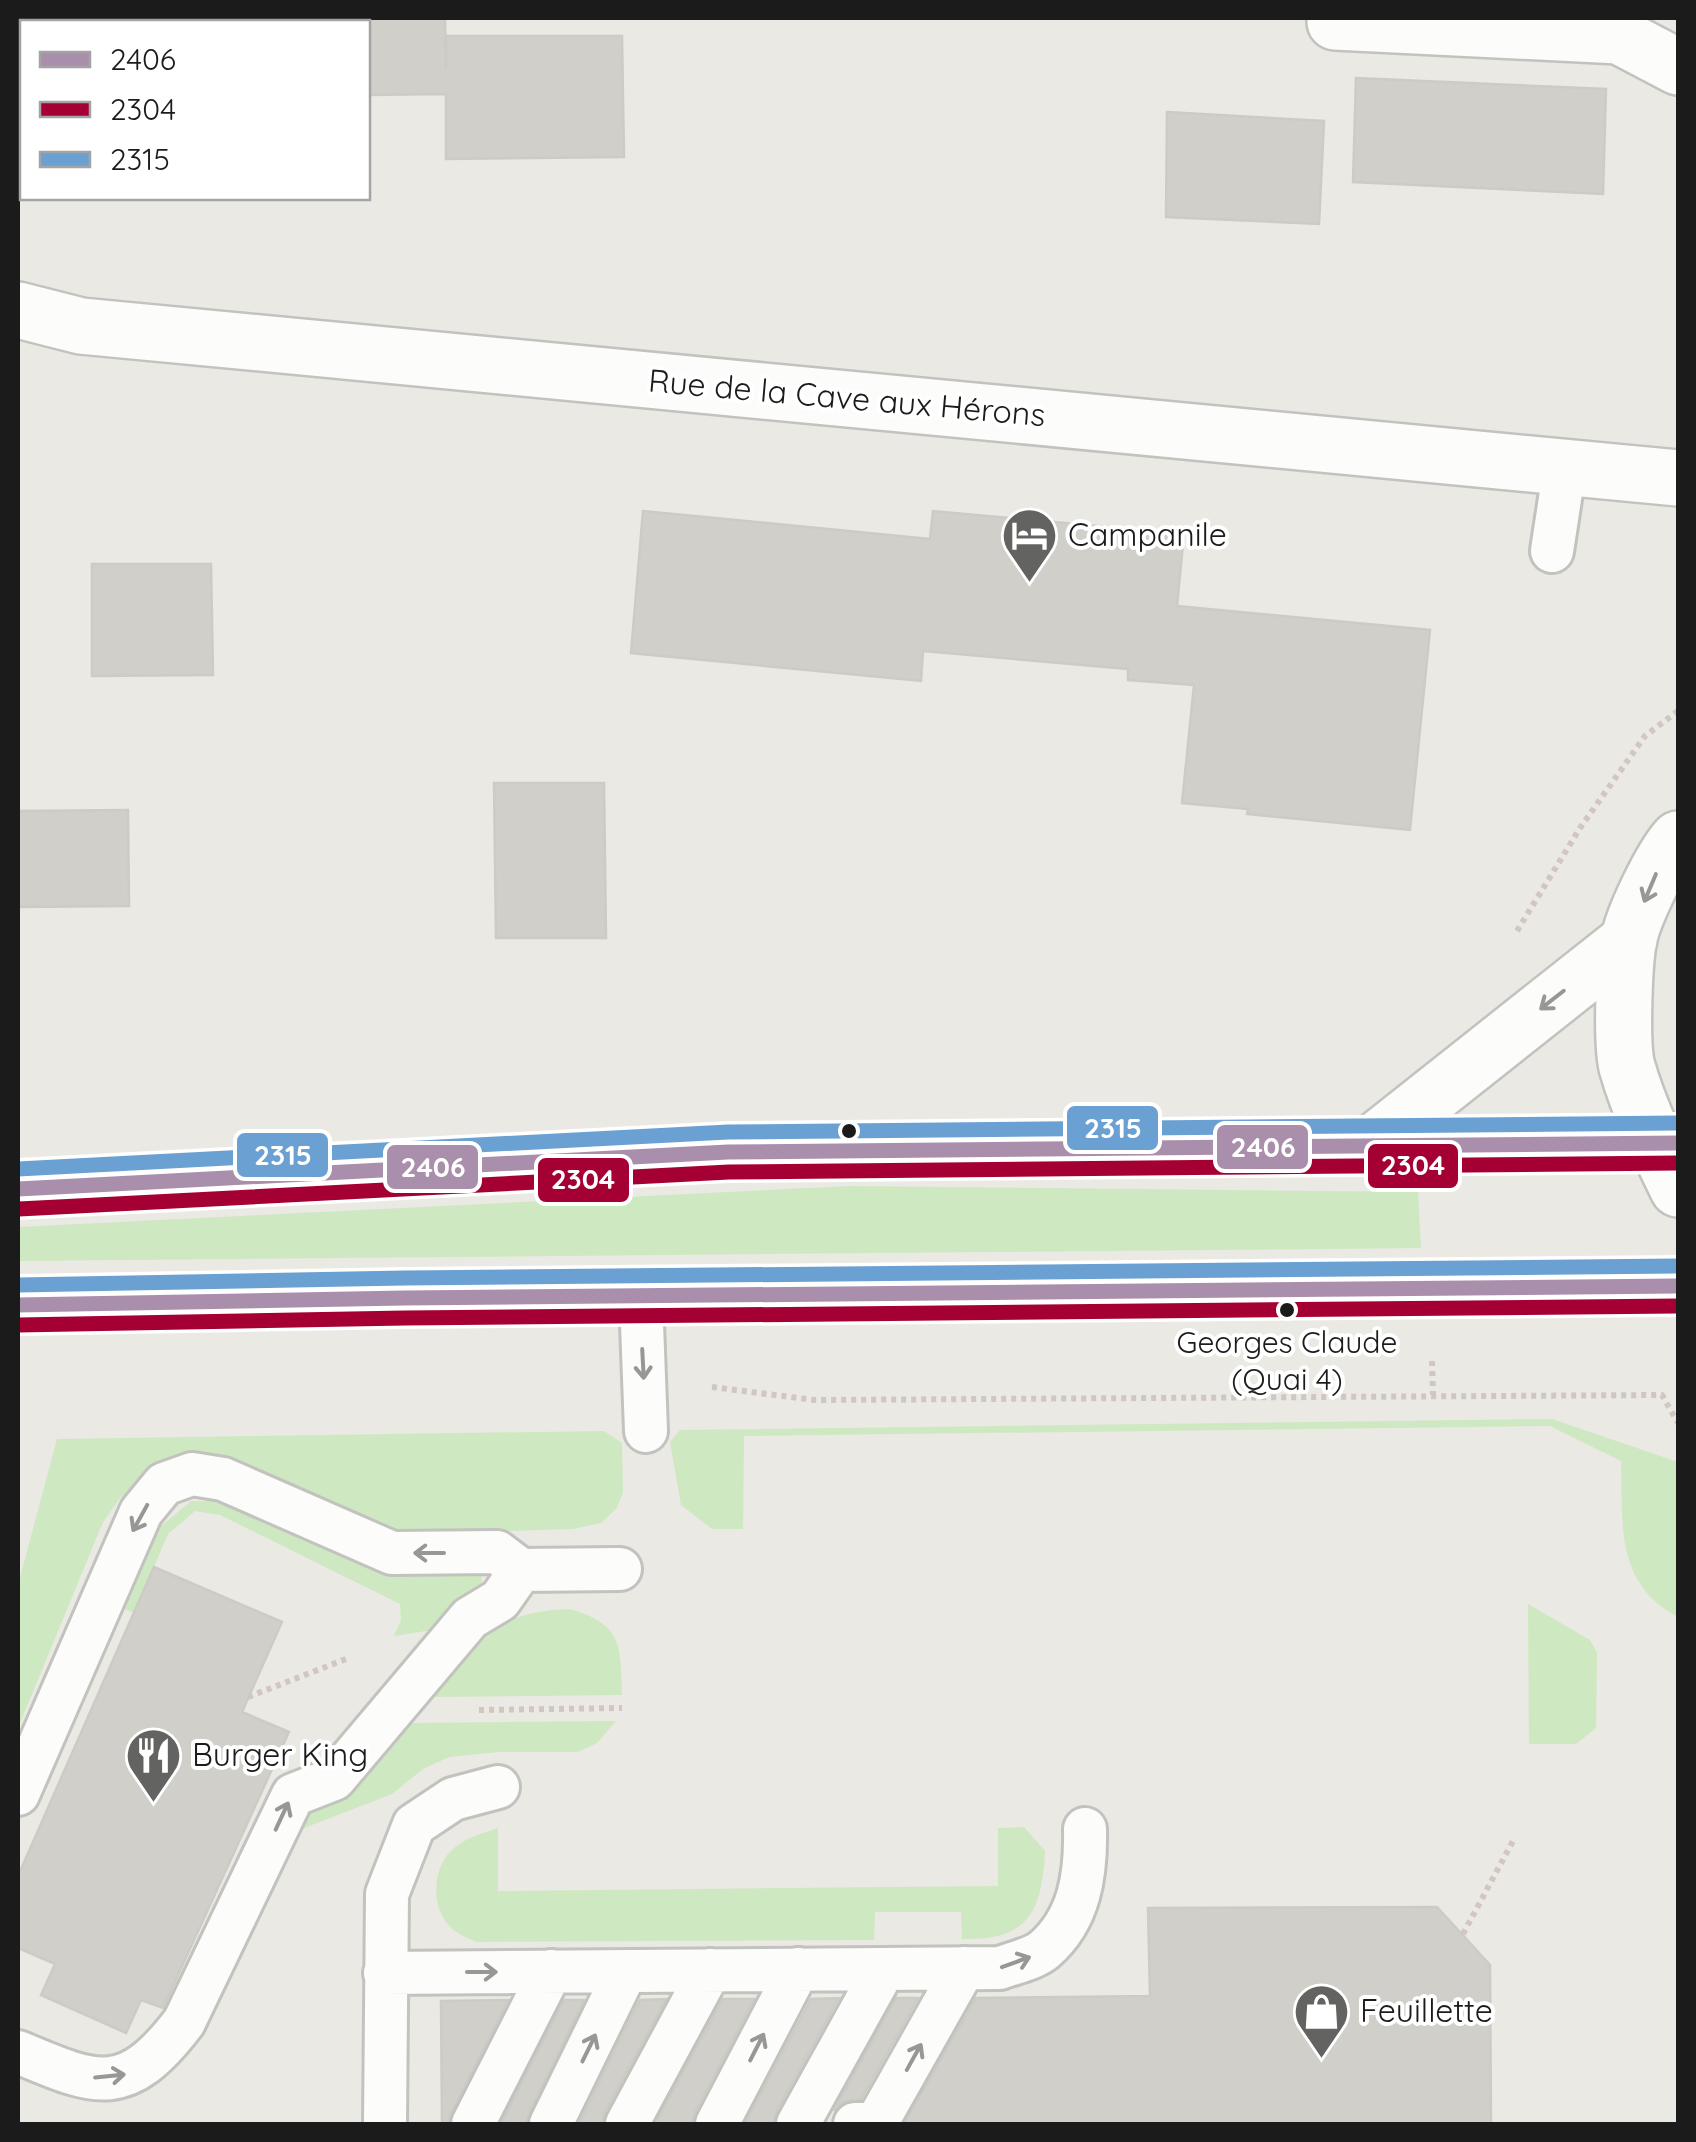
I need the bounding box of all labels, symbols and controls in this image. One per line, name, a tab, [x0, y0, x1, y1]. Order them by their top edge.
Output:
legend	[20, 20, 370, 200]
text: 2406	[110, 40, 176, 78]
text: 2304	[110, 90, 176, 128]
text: 2315	[110, 140, 170, 178]
street label: Rue de la Cave aux Hérons	[647, 360, 1047, 434]
hotel icon: Campanile	[999, 505, 1059, 584]
place label: Campanile	[1068, 514, 1227, 554]
one-way arrow	[1640, 872, 1658, 903]
one-way arrow	[1539, 989, 1565, 1011]
line badge: 2315	[1065, 1104, 1160, 1152]
text: 2315	[1084, 1110, 1142, 1145]
unlabelled marker	[839, 1121, 859, 1141]
line badge: 2406	[1215, 1123, 1310, 1171]
text: 2406	[1230, 1129, 1296, 1164]
line badge: 2315	[235, 1131, 330, 1179]
text: 2315	[254, 1137, 312, 1172]
line badge: 2304	[1366, 1142, 1460, 1190]
line badge: 2406	[385, 1143, 480, 1191]
text: 2304	[1381, 1147, 1445, 1182]
text: 2406	[400, 1149, 466, 1184]
line badge: 2304	[536, 1156, 631, 1204]
text: 2304	[551, 1161, 615, 1196]
marker: Georges Claude (Quai 4)	[1277, 1300, 1297, 1320]
place label: Georges Claude (Quai 4)	[1177, 1323, 1397, 1398]
one-way arrow	[634, 1348, 653, 1380]
one-way arrow	[130, 1503, 150, 1532]
one-way arrow	[414, 1544, 446, 1562]
restaurant icon: Burger King	[123, 1725, 183, 1804]
place label: Burger King	[192, 1734, 368, 1774]
one-way arrow	[274, 1802, 293, 1832]
one-way arrow	[1000, 1952, 1031, 1970]
one-way arrow	[466, 1962, 498, 1982]
shop icon: Feuillette	[1291, 1981, 1351, 2060]
place label: Feuillette	[1360, 1990, 1493, 2030]
one-way arrow	[748, 2032, 767, 2062]
one-way arrow	[580, 2034, 599, 2064]
one-way arrow	[904, 2043, 924, 2072]
one-way arrow	[93, 2066, 125, 2085]

